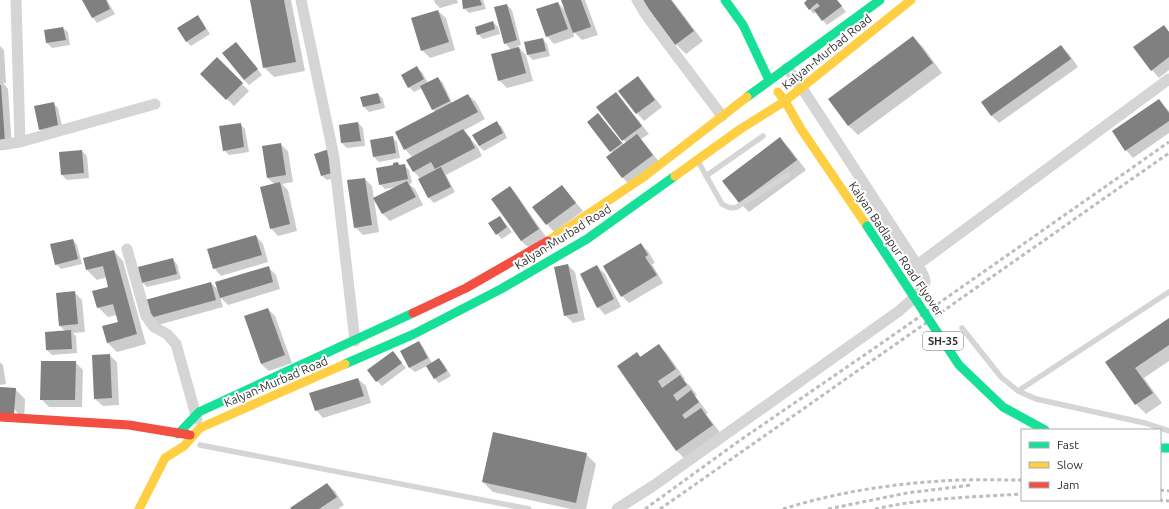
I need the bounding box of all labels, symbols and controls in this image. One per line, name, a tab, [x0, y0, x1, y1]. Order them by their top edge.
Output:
street label: Kalyan-Murbad Road	[779, 12, 874, 92]
street label: Kalyan Badlapur Road Flyover	[847, 179, 947, 319]
street label: Kalyan-Murbad Road	[512, 202, 613, 272]
road number: SH-35	[923, 332, 963, 350]
street label: Kalyan-Murbad Road	[222, 354, 330, 409]
legend	[1021, 429, 1161, 501]
text: Fast	[1057, 438, 1079, 451]
text: Slow	[1057, 458, 1083, 471]
text: Jam	[1057, 478, 1079, 491]

